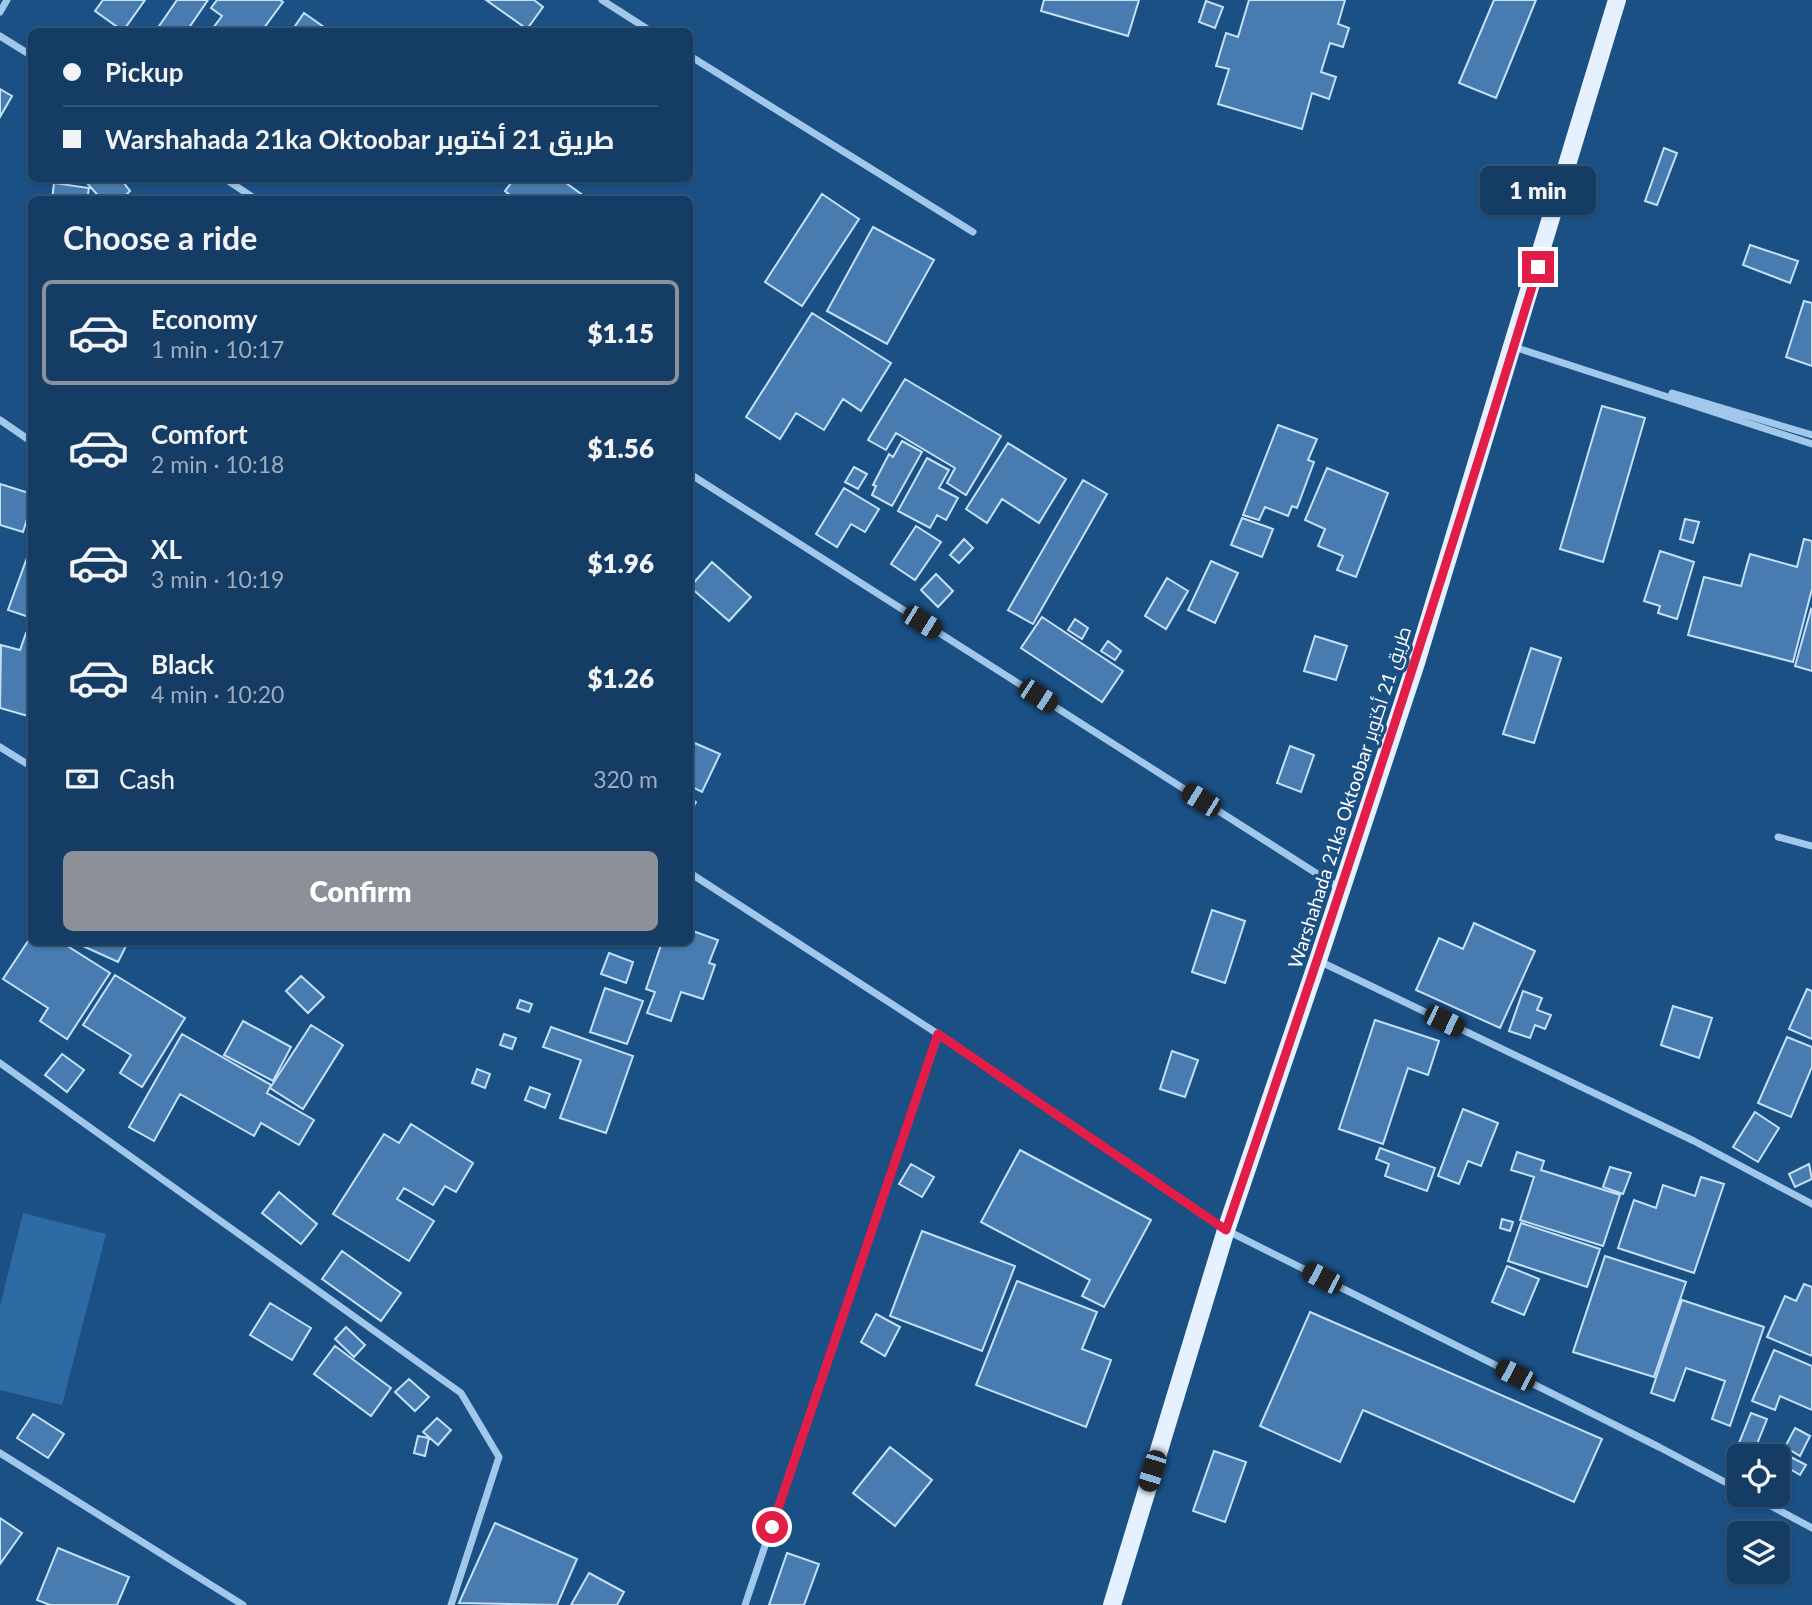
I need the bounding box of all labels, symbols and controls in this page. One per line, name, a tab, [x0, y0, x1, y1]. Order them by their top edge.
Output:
text: Pickup	[105, 56, 184, 88]
text: Warshahada 21ka Oktoobar طريق 21 أكتوبر	[105, 123, 614, 155]
callout: 1 min	[1480, 166, 1596, 215]
text: 1 min	[1509, 176, 1567, 204]
text: Choose a ride	[63, 218, 257, 257]
route end	[1522, 251, 1554, 283]
icon: car	[67, 301, 130, 364]
text: Economy	[151, 303, 257, 335]
text: $1.15	[587, 317, 654, 349]
text: 1 min · 10:17	[151, 335, 284, 363]
icon: car	[67, 416, 130, 479]
text: Comfort	[151, 418, 248, 450]
text: $1.56	[587, 432, 654, 464]
text: 2 min · 10:18	[151, 450, 284, 478]
icon: car	[67, 531, 130, 594]
text: XL	[151, 533, 182, 565]
text: $1.96	[587, 547, 654, 579]
text: 3 min · 10:19	[151, 565, 284, 593]
car	[899, 602, 946, 642]
street label: Warshahada 21ka Oktoobar طريق 21 أكتوبر	[1283, 623, 1417, 971]
icon: car	[67, 646, 130, 709]
text: Black	[151, 648, 214, 680]
text: $1.26	[587, 662, 654, 694]
car	[1015, 676, 1062, 716]
text: 4 min · 10:20	[151, 680, 284, 708]
icon: cash	[63, 760, 101, 798]
text: Cash	[119, 763, 175, 795]
text: 320 m	[593, 765, 658, 793]
car	[1178, 780, 1225, 820]
button: Confirm	[63, 851, 658, 931]
car	[1421, 1002, 1468, 1040]
car	[1299, 1259, 1346, 1297]
car	[1492, 1356, 1539, 1394]
map controls	[1727, 1444, 1790, 1584]
button: locate	[1727, 1444, 1790, 1507]
car	[1136, 1448, 1169, 1494]
route start	[756, 1511, 788, 1543]
button: layers	[1727, 1521, 1790, 1584]

